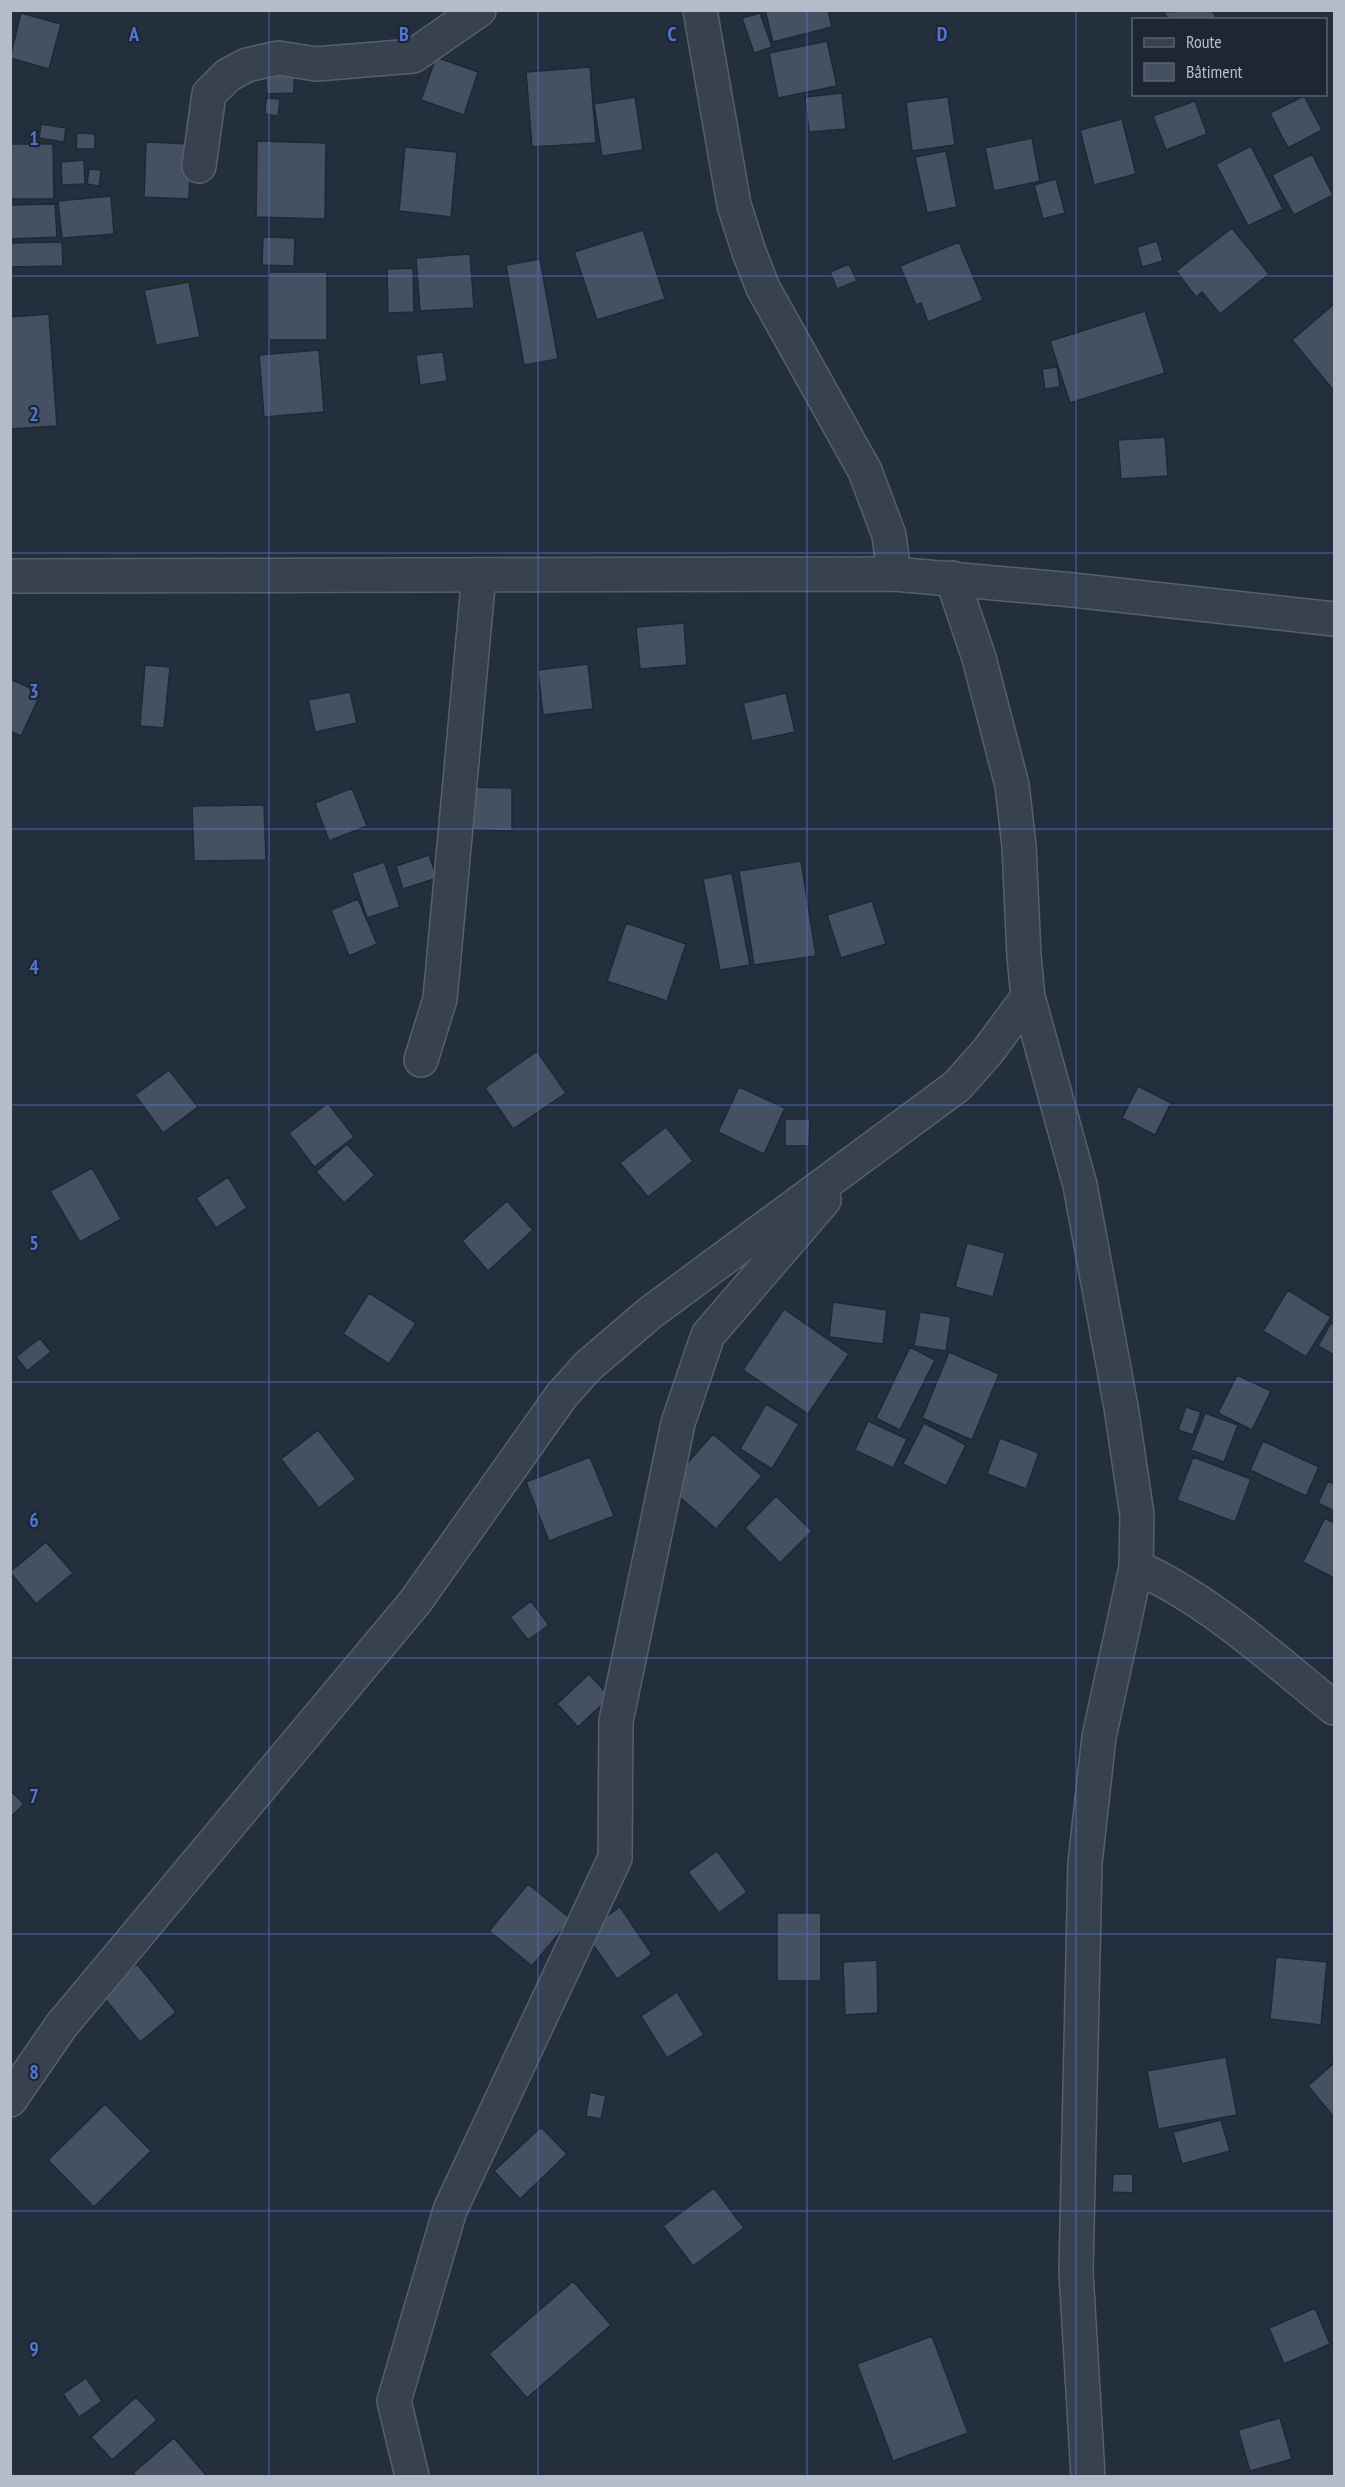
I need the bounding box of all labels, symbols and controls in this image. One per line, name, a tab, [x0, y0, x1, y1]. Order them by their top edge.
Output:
legend	[1132, 18, 1327, 96]
text: A	[128, 21, 140, 47]
text: B	[399, 21, 409, 47]
text: C	[667, 21, 677, 47]
text: D	[937, 21, 948, 47]
text: Route	[1186, 30, 1222, 53]
text: Bâtiment	[1186, 60, 1243, 83]
text: 1	[29, 125, 39, 151]
text: 2	[29, 401, 39, 427]
text: 3	[29, 678, 39, 704]
text: 4	[29, 954, 39, 980]
text: 5	[29, 1230, 39, 1256]
text: 6	[29, 1507, 39, 1533]
text: 7	[29, 1783, 39, 1809]
text: 8	[29, 2059, 39, 2085]
text: 9	[29, 2336, 39, 2362]

